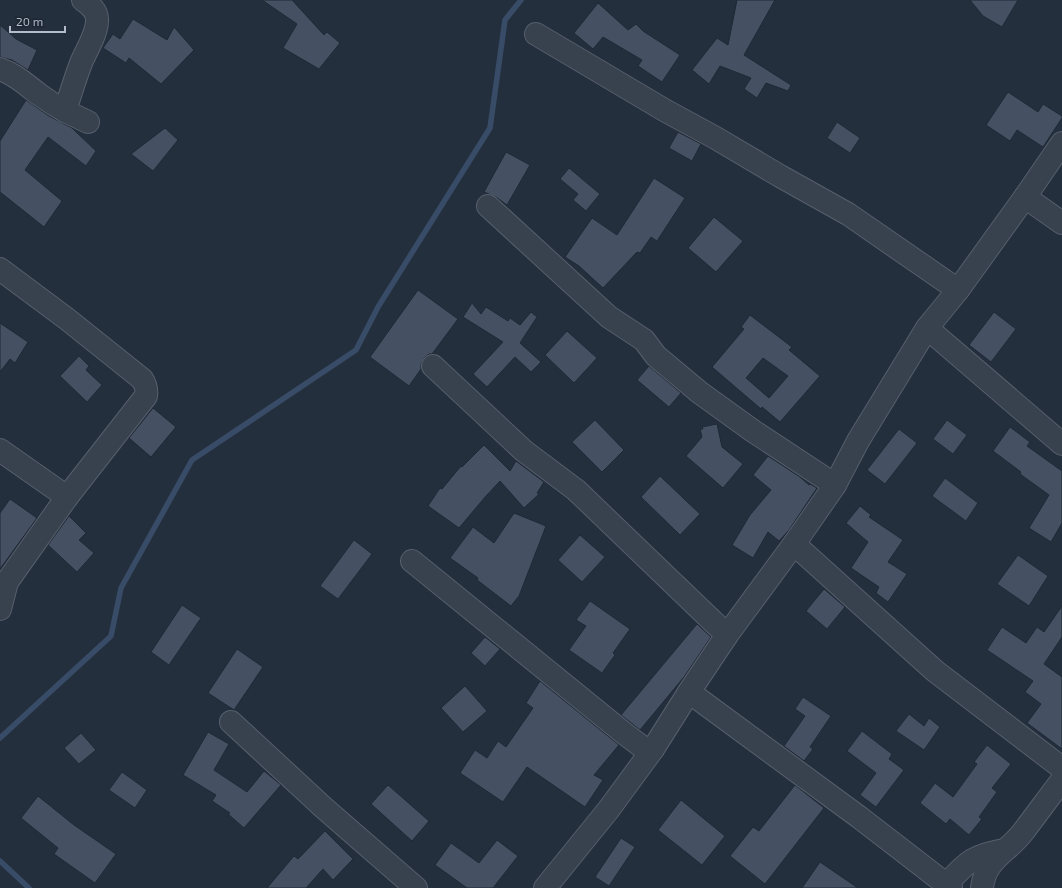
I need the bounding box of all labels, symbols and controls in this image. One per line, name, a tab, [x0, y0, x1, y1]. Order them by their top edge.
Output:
scale bar	[10, 8, 65, 34]
text: 20 m	[16, 14, 43, 28]

